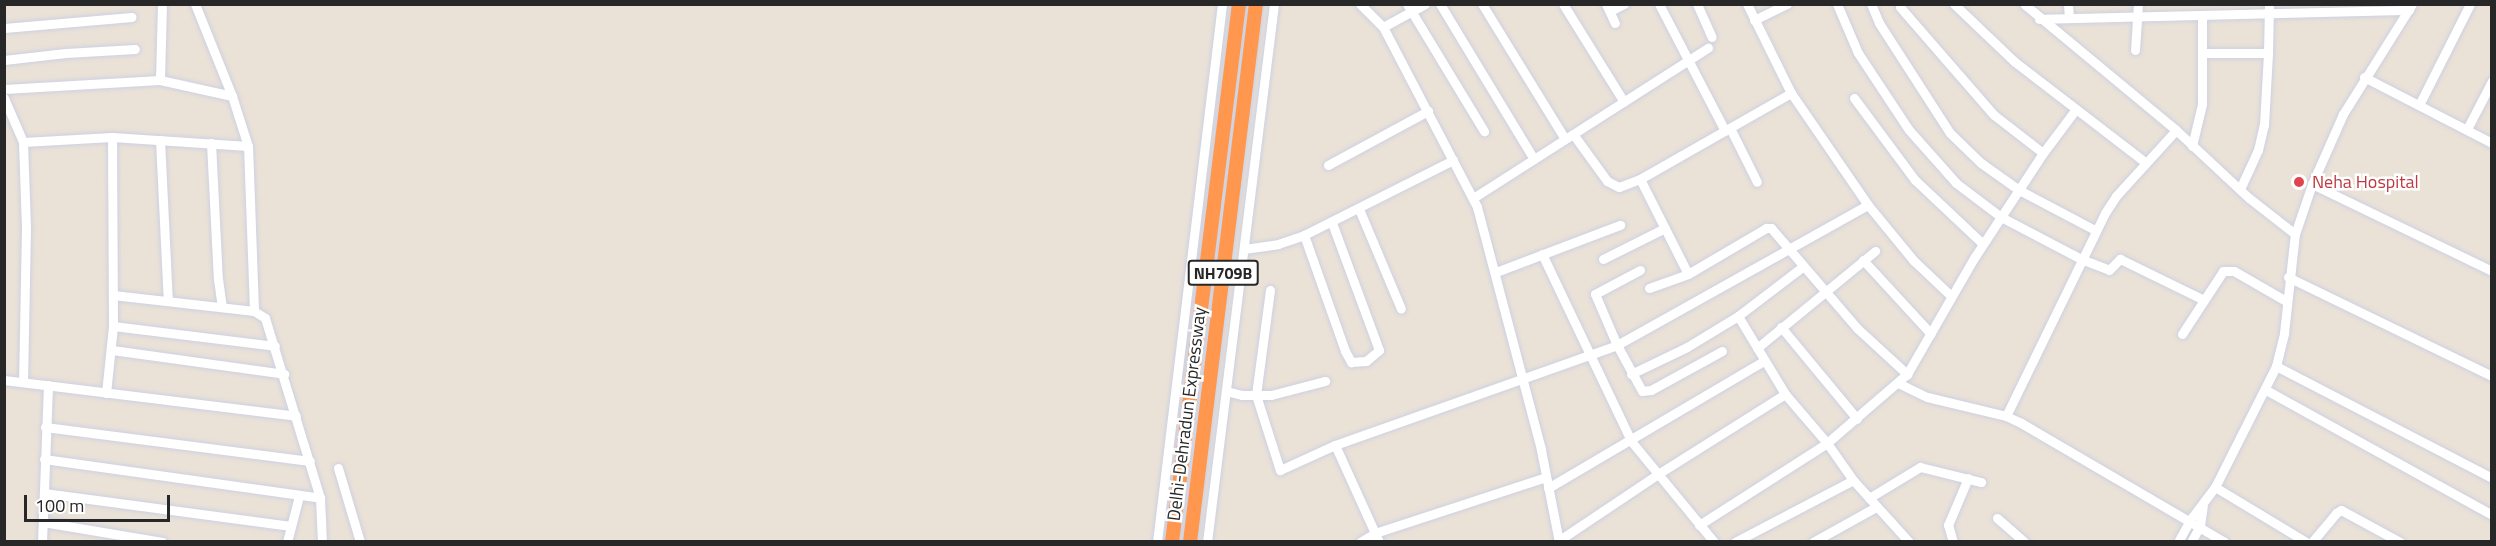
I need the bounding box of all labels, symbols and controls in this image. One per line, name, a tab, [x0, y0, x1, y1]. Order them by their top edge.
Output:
place label: Neha Hospital	[2312, 171, 2419, 193]
marker: Neha Hospital	[2290, 173, 2308, 191]
road number: NH709B	[1187, 260, 1259, 286]
street label: Delhi-Dehradun Expressway	[1163, 306, 1211, 522]
scale bar	[27, 483, 172, 521]
text: 100 m	[35, 492, 84, 519]

